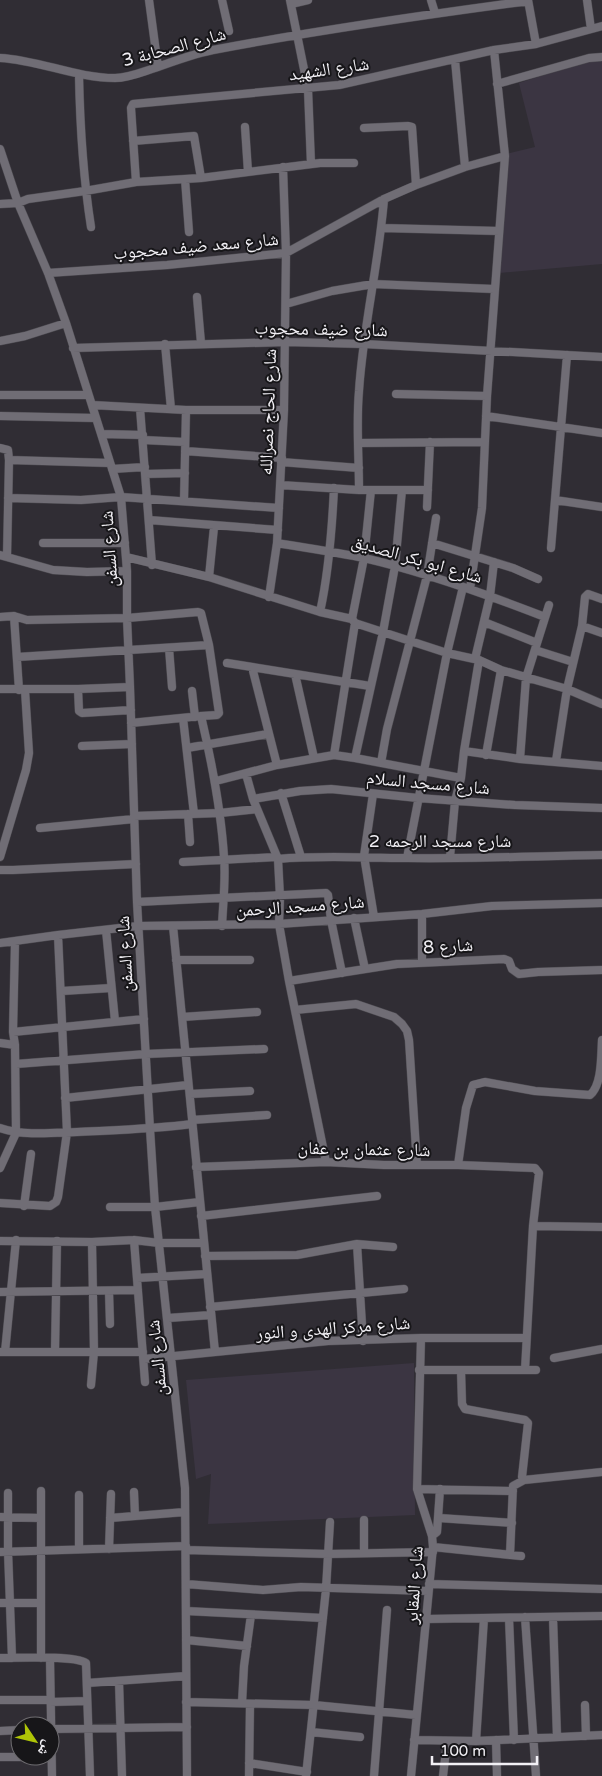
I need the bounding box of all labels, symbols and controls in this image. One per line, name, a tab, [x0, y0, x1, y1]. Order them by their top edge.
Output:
street label: شارع الصحابة 3	[120, 23, 228, 71]
street label: شارع الشهيد	[287, 52, 371, 86]
street label: شارع سعد ضيف محجوب	[112, 228, 280, 264]
street label: شارع ضيف محجوب	[254, 317, 388, 341]
street label: شارع الحاج نصرالله	[255, 348, 282, 476]
street label: شارع السفن	[95, 510, 123, 588]
street label: شارع ابو بكر الصديق	[349, 530, 485, 588]
street label: شارع مسجد السلام	[365, 767, 491, 800]
street label: شارع مسجد الرحمه 2	[369, 830, 511, 852]
street label: شارع مسجد الرحمن	[235, 891, 365, 921]
street label: شارع السفن	[112, 915, 138, 993]
street label: شارع 8	[422, 934, 474, 958]
street label: شارع عثمان بن عفان	[297, 1137, 431, 1161]
street label: شارع مركز الهدى و النور	[254, 1312, 411, 1344]
street label: شارع السفن	[142, 1319, 172, 1397]
street label: شارع المقابر	[400, 1545, 428, 1626]
north arrow	[10, 1716, 60, 1766]
scale bar	[432, 1734, 537, 1766]
text: ش	[34, 1737, 56, 1759]
text: 100 m	[440, 1742, 486, 1760]

